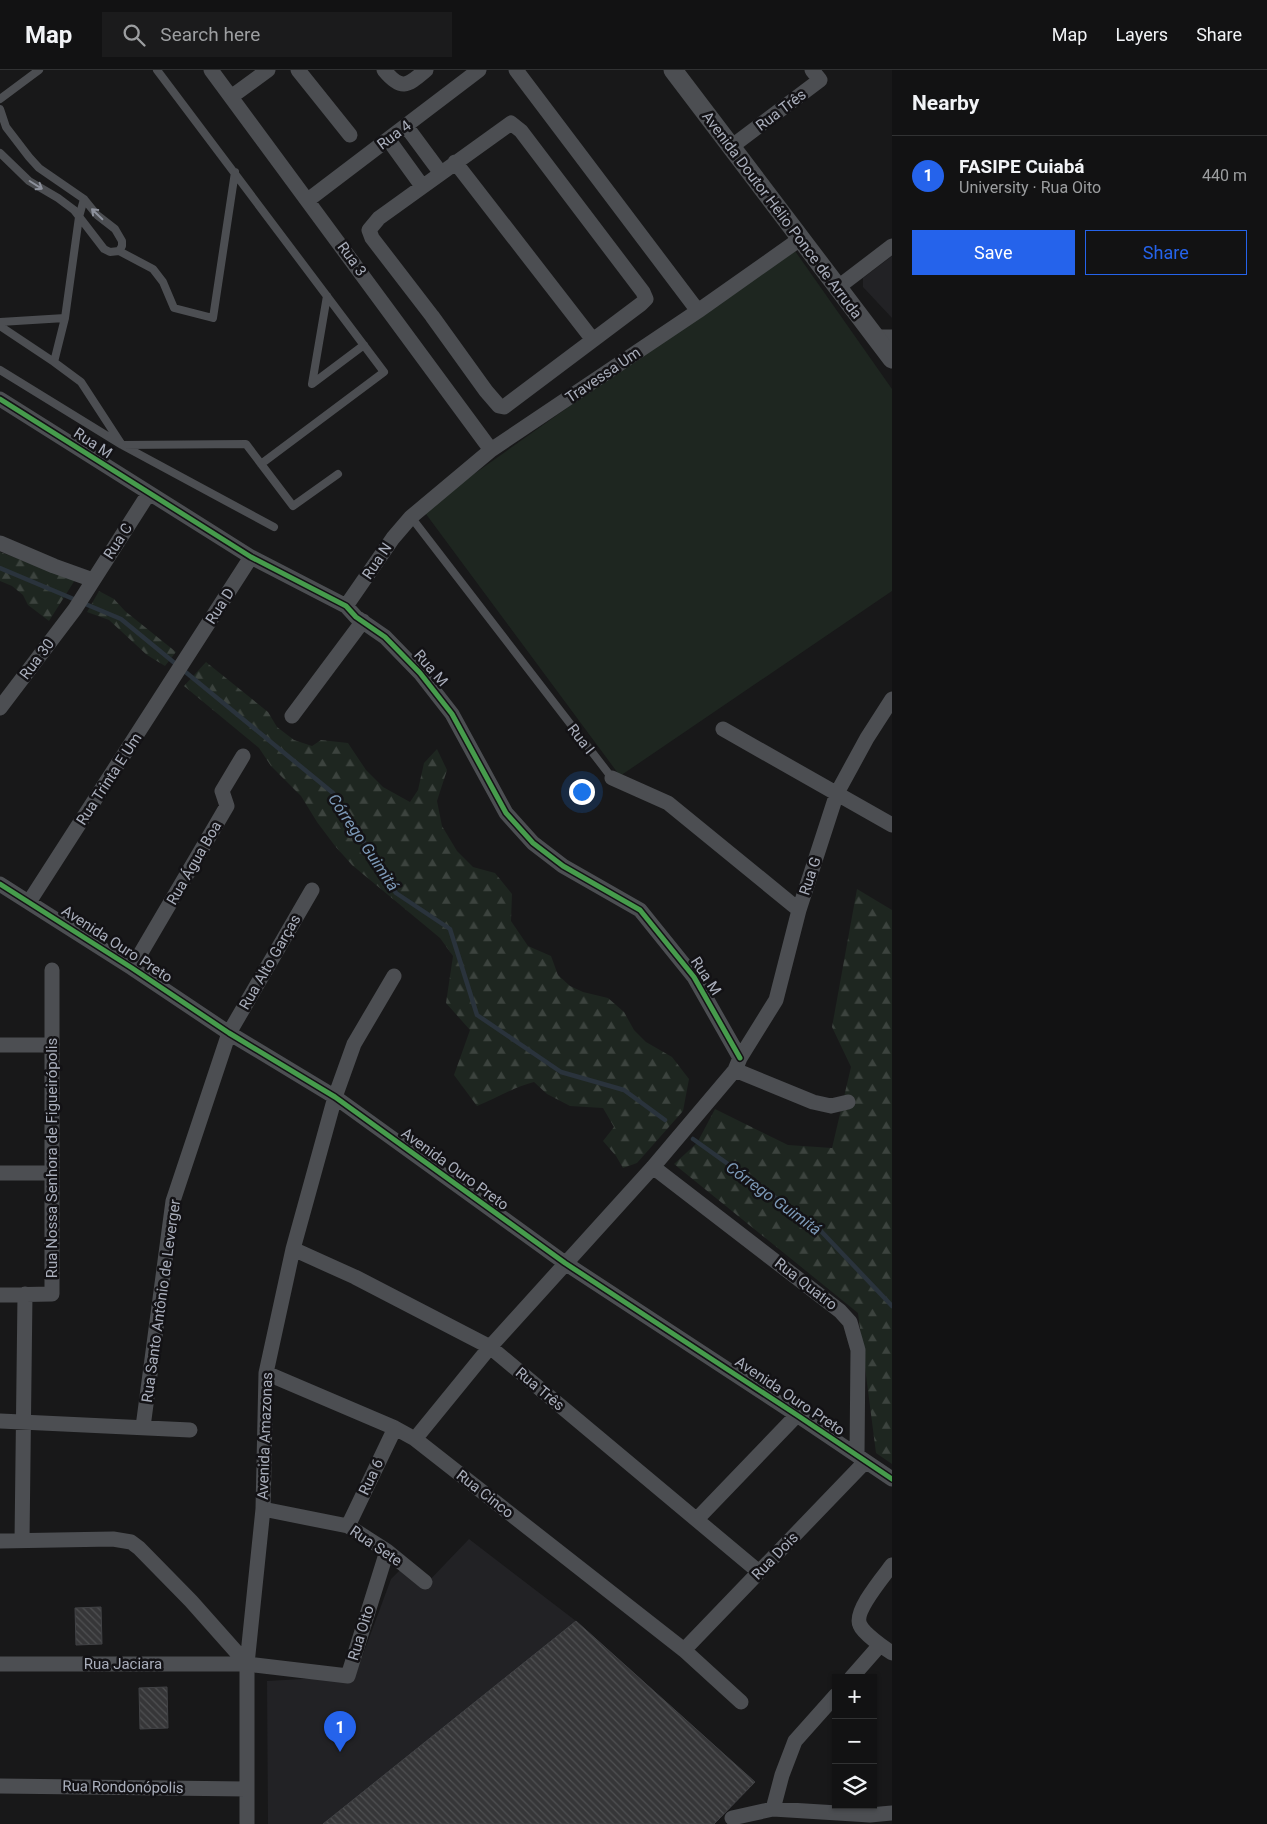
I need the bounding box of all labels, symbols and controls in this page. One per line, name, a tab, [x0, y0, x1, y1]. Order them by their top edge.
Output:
search box	[102, 12, 452, 57]
text: Map	[25, 21, 72, 49]
icon: search	[120, 21, 148, 49]
text: Search here	[160, 23, 260, 46]
text: Map	[1052, 24, 1087, 45]
text: Layers	[1115, 24, 1168, 45]
text: Share	[1196, 24, 1242, 45]
street label: Rua Três	[752, 85, 810, 135]
text: Nearby	[912, 91, 979, 115]
street label: Avenida Doutor Hélio Ponce de Arruda	[698, 108, 866, 322]
street label: Rua 4	[373, 116, 415, 154]
text: FASIPE Cuiabá	[959, 155, 1085, 178]
text: 1	[923, 166, 933, 185]
text: 440 m	[1202, 166, 1247, 185]
text: University · Rua Oito	[959, 178, 1101, 197]
one-way arrow	[29, 181, 43, 191]
one-way arrow	[91, 208, 103, 220]
button: Save	[912, 230, 1075, 275]
button: Share	[1085, 230, 1247, 275]
street label: Rua 3	[334, 238, 370, 280]
street label: Travessa Um	[562, 343, 644, 407]
street label: Rua M	[70, 424, 116, 462]
street label: Rua C	[100, 519, 136, 562]
street label: Rua N	[358, 539, 396, 583]
street label: Rua D	[202, 585, 238, 627]
street label: Rua 30	[16, 635, 58, 683]
street label: Rua M	[410, 646, 452, 690]
street label: Rua I	[564, 720, 598, 758]
street label: Rua Trinta E Um	[72, 729, 146, 829]
your location	[569, 779, 595, 805]
water label: Córrego Guimitá	[324, 790, 403, 895]
street label: Rua Água Boa	[163, 818, 225, 908]
street label: Rua G	[795, 854, 825, 898]
street label: Avenida Ouro Preto	[58, 902, 176, 986]
street label: Rua Alto Garças	[235, 911, 305, 1013]
street label: Rua M	[687, 953, 725, 999]
street label: Rua Nossa Senhora de Figueirópolis	[43, 1038, 61, 1278]
street label: Avenida Ouro Preto	[398, 1124, 512, 1214]
water label: Córrego Guimitá	[722, 1158, 825, 1240]
street label: Rua Santo Antônio de Leverger	[138, 1198, 184, 1404]
street label: Rua Quatro	[771, 1254, 841, 1314]
street label: Avenida Ouro Preto	[732, 1353, 848, 1439]
street label: Rua Três	[512, 1363, 568, 1415]
street label: Avenida Amazonas	[254, 1372, 276, 1500]
street label: Rua 6	[355, 1456, 387, 1498]
street label: Rua Cinco	[453, 1466, 517, 1522]
street label: Rua Sete	[346, 1522, 406, 1570]
street label: Rua Dois	[748, 1528, 802, 1584]
street label: Rua Oito	[344, 1603, 378, 1663]
street label: Rua Jaciara	[84, 1655, 162, 1673]
map controls	[832, 1674, 877, 1809]
button: +	[832, 1674, 877, 1719]
pin: 1	[324, 1711, 356, 1752]
button: −	[832, 1719, 877, 1764]
button: layers	[832, 1764, 877, 1809]
street label: Rua Rondonópolis	[62, 1777, 184, 1797]

